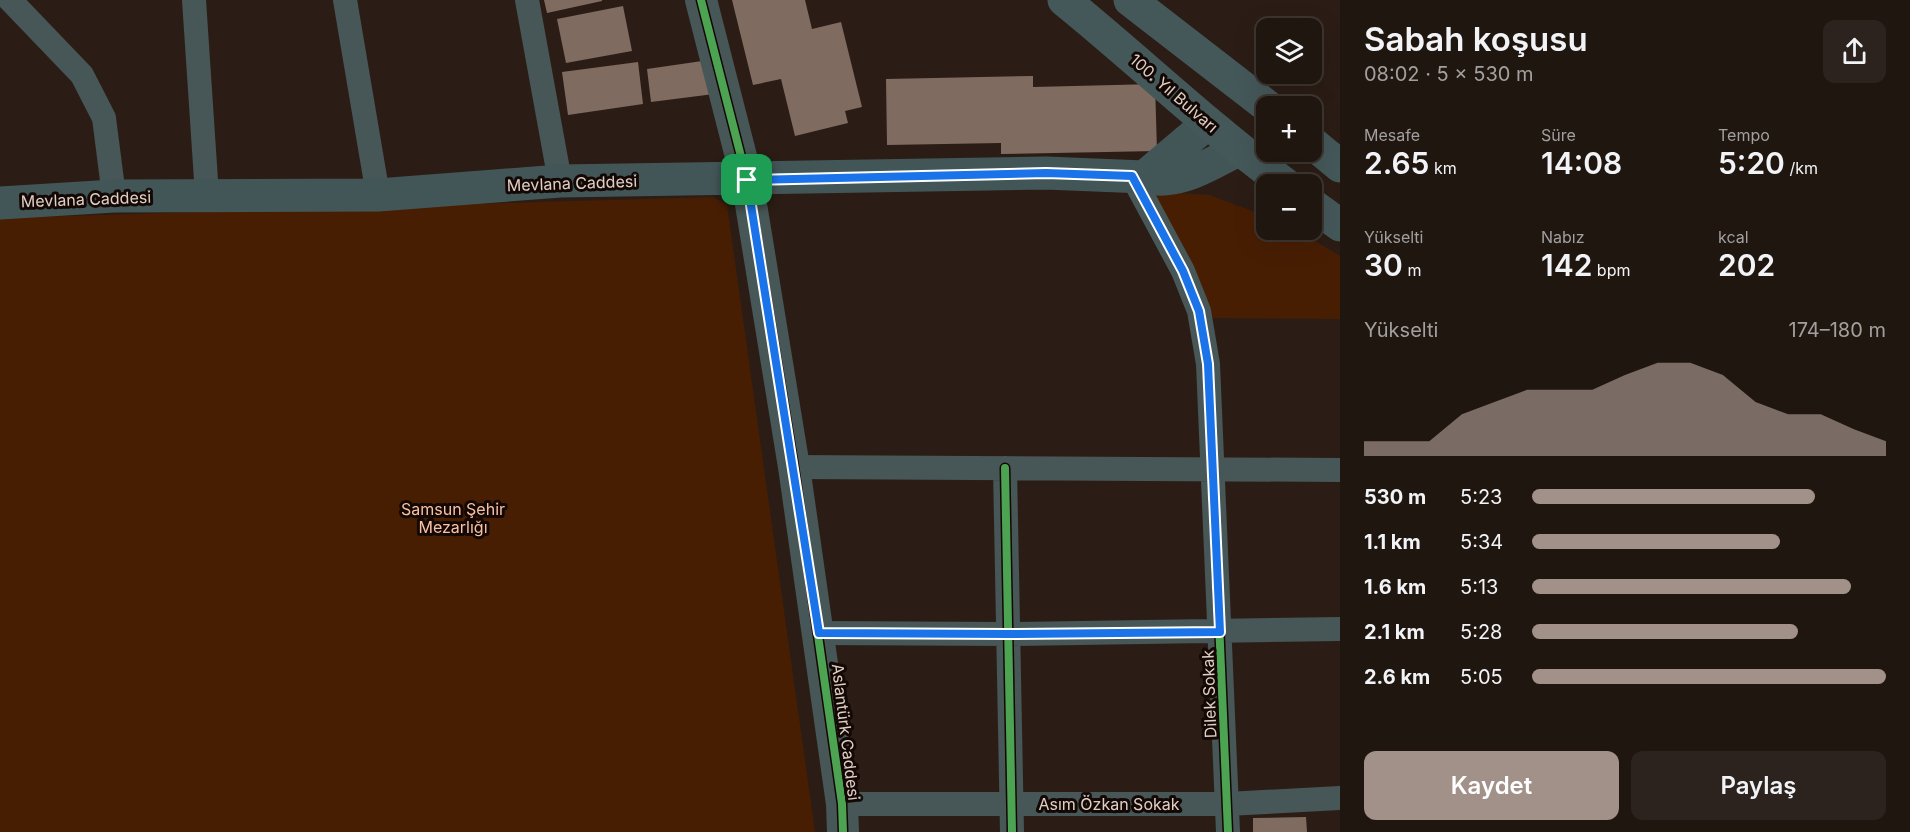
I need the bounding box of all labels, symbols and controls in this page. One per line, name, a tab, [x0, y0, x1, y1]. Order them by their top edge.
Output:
map controls	[1256, 18, 1322, 240]
button: layers	[1256, 18, 1322, 84]
text: Sabah koşusu	[1364, 19, 1588, 59]
button: share	[1823, 20, 1886, 83]
street label: 100. Yıl Bulvarı	[1126, 49, 1222, 137]
text: 08:02 · 5 × 530 m	[1364, 62, 1534, 86]
button: +	[1256, 96, 1322, 162]
text: Mesafe	[1364, 125, 1420, 145]
text: Süre	[1541, 125, 1576, 145]
text: Tempo	[1718, 125, 1770, 145]
text: 2.65	[1364, 145, 1429, 181]
text: 14:08	[1541, 145, 1622, 181]
text: 5:20	[1718, 145, 1785, 181]
pin	[721, 154, 772, 205]
text: km	[1429, 158, 1457, 178]
text: /km	[1785, 158, 1818, 178]
icon: arrive	[730, 163, 763, 196]
street label: Mevlana Caddesi	[507, 171, 637, 195]
button: −	[1256, 174, 1322, 240]
street label: Mevlana Caddesi	[21, 187, 151, 211]
text: Yükselti	[1364, 227, 1423, 247]
text: Nabız	[1541, 227, 1585, 247]
text: kcal	[1718, 227, 1749, 247]
text: 30	[1364, 247, 1403, 283]
text: 142	[1541, 247, 1592, 283]
text: 202	[1718, 247, 1775, 283]
text: m	[1403, 260, 1421, 280]
text: bpm	[1592, 260, 1630, 280]
text: Yükselti	[1364, 318, 1438, 342]
text: 174–180 m	[1789, 318, 1886, 342]
text: 530 m	[1364, 485, 1426, 509]
text: 5:23	[1460, 485, 1502, 509]
park label: Samsun Şehir Mezarlığı	[401, 499, 505, 537]
text: 1.1 km	[1364, 530, 1421, 554]
text: 5:34	[1460, 530, 1503, 554]
text: 1.6 km	[1364, 575, 1426, 599]
text: 5:13	[1460, 575, 1498, 599]
text: 2.1 km	[1364, 620, 1425, 644]
text: 5:28	[1460, 620, 1503, 644]
street label: Dilek Sokak	[1197, 649, 1221, 738]
street label: Aslantürk Caddesi	[828, 662, 864, 802]
text: 2.6 km	[1364, 665, 1430, 689]
text: 5:05	[1460, 665, 1503, 689]
button: Kaydet	[1364, 751, 1619, 820]
button: Paylaş	[1631, 751, 1886, 820]
street label: Asım Özkan Sokak	[1038, 794, 1180, 814]

